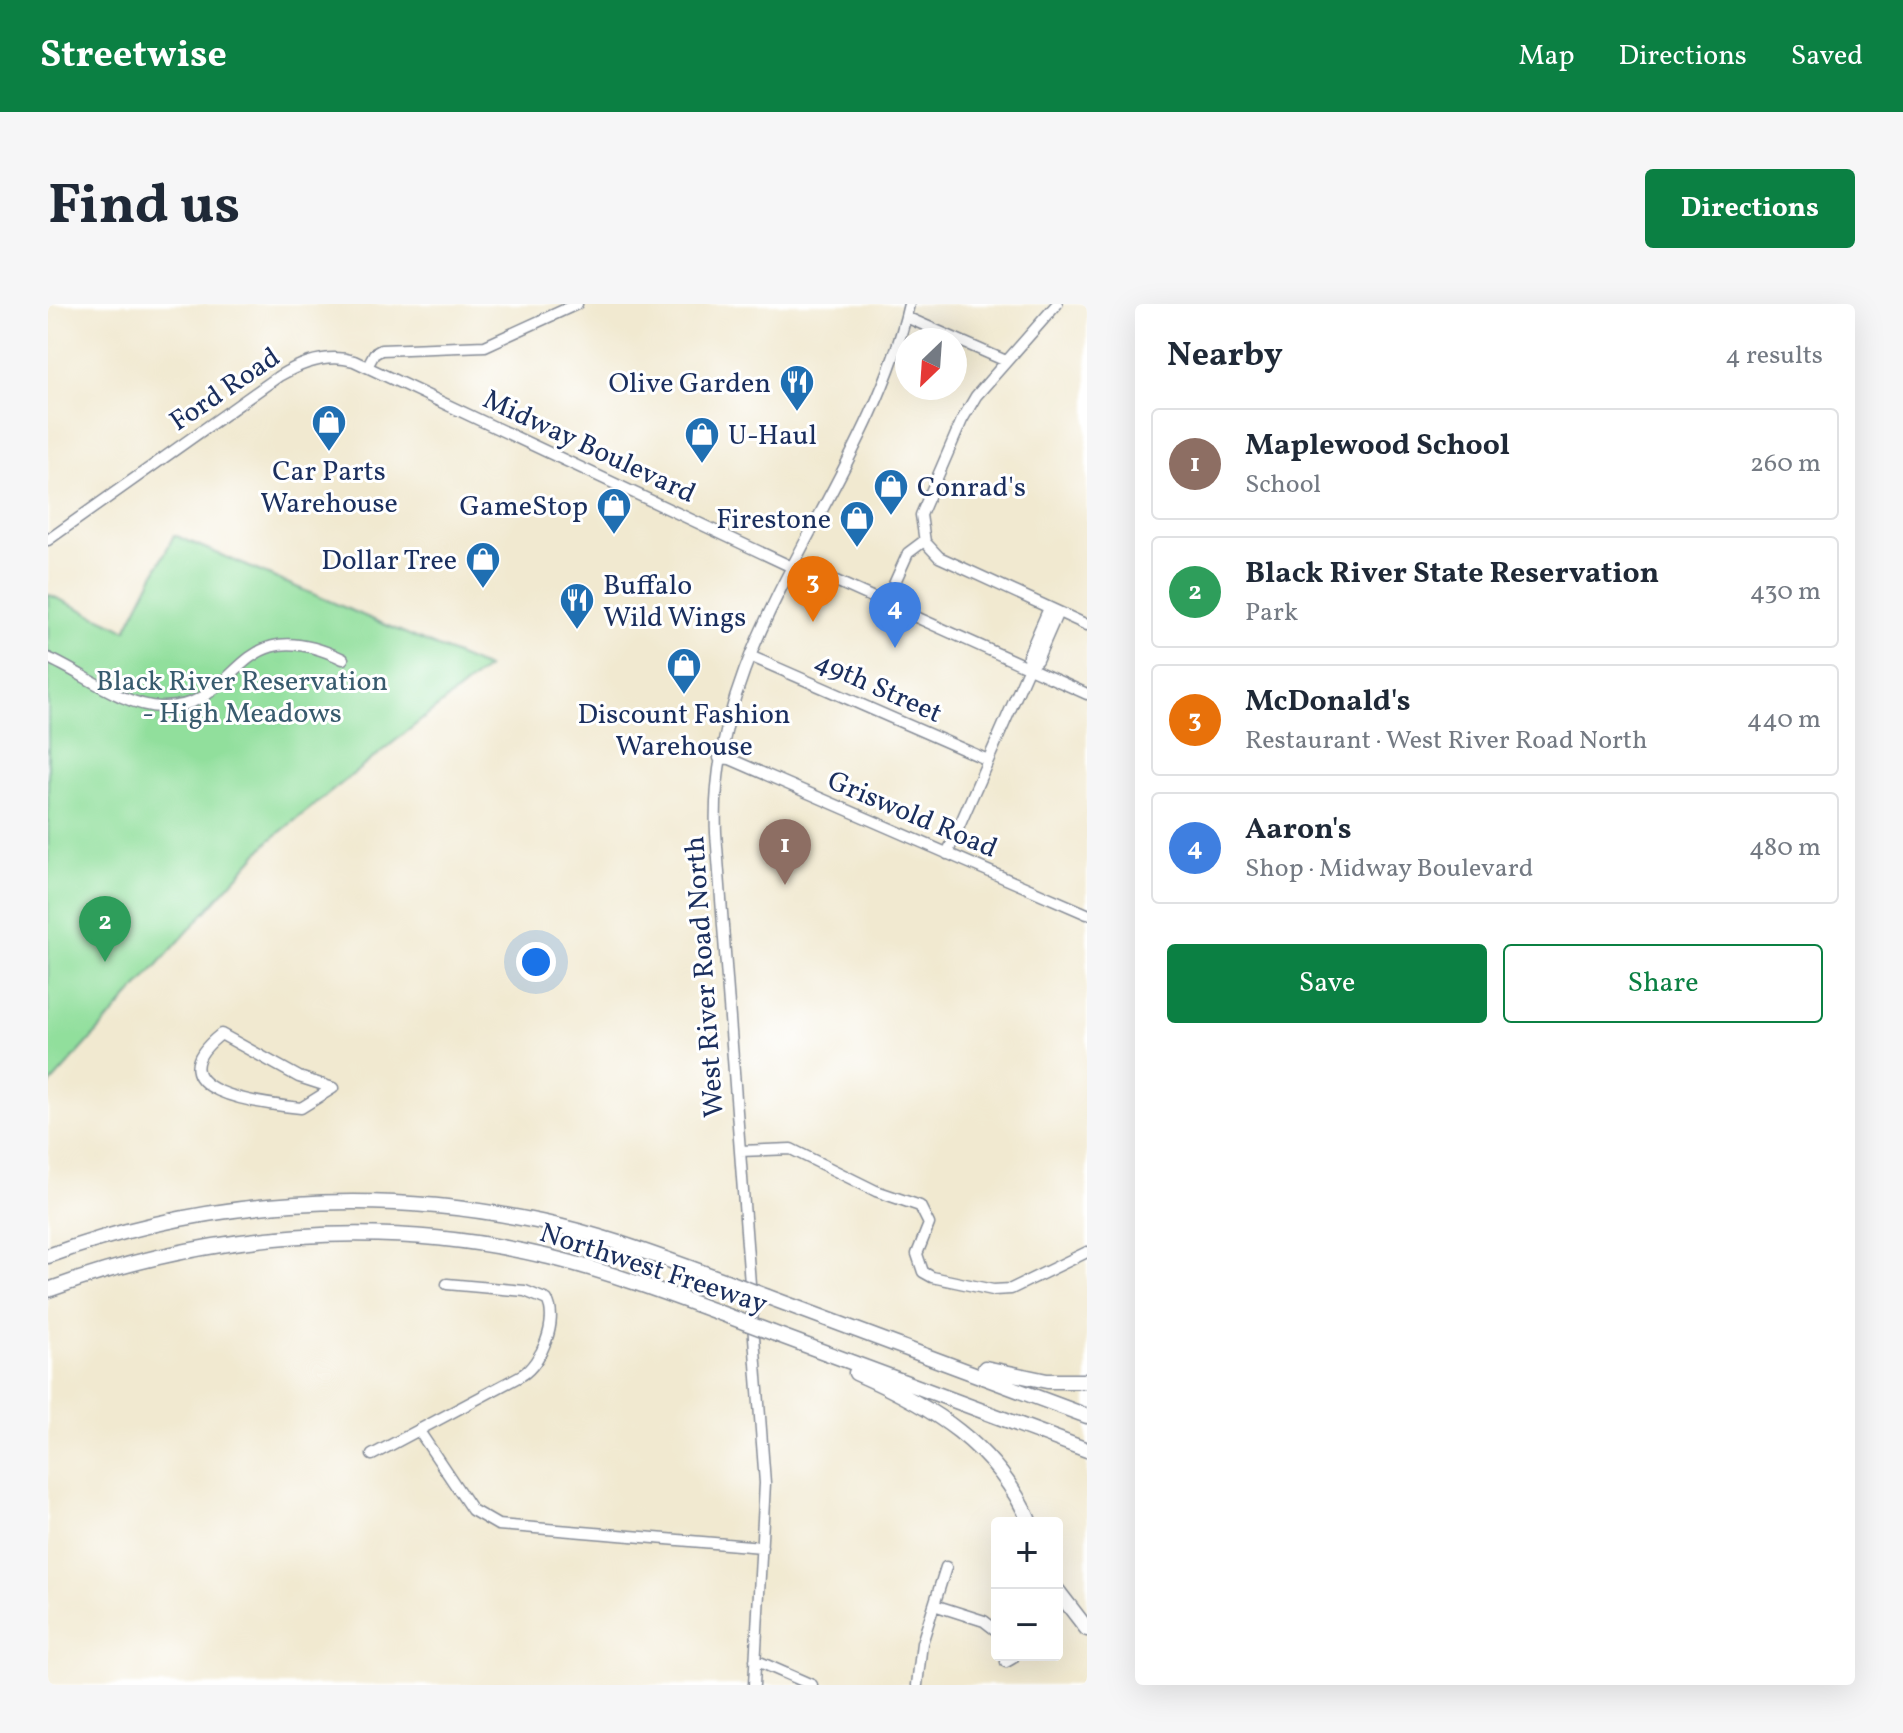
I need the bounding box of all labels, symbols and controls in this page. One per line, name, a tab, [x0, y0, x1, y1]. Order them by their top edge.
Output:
text: Streetwise	[40, 30, 227, 83]
text: Map	[1519, 37, 1575, 76]
text: Directions	[1619, 37, 1747, 76]
text: Saved	[1791, 37, 1863, 76]
text: Find us	[48, 169, 240, 247]
button: Directions	[1645, 169, 1855, 248]
north arrow	[895, 328, 967, 400]
text: Nearby	[1167, 333, 1283, 380]
text: 4 results	[1725, 338, 1823, 374]
street label: Ford Road	[162, 339, 288, 441]
restaurant icon: Olive Garden	[778, 363, 816, 413]
place label: Olive Garden	[608, 365, 771, 404]
street label: Midway Boulevard	[476, 381, 702, 514]
shop icon: Car Parts Warehouse	[310, 403, 348, 453]
shop icon: U-Haul	[683, 415, 721, 465]
place label: U-Haul	[728, 417, 817, 456]
text: Maplewood School	[1245, 425, 1510, 467]
text: 1	[1190, 446, 1200, 482]
text: 260 m	[1750, 446, 1821, 482]
place label: Car Parts Warehouse	[260, 453, 398, 524]
shop icon: Conrad's	[872, 467, 910, 517]
text: School	[1245, 467, 1321, 503]
place label: Conrad's	[917, 469, 1026, 508]
shop icon: GameStop	[595, 486, 633, 536]
place label: GameStop	[460, 488, 588, 527]
shop icon: Firestone	[838, 499, 876, 549]
place label: Firestone	[716, 501, 831, 540]
shop icon: Dollar Tree	[464, 540, 502, 590]
place label: Dollar Tree	[321, 542, 457, 581]
text: Black River State Reservation	[1245, 553, 1659, 595]
pin: 3	[787, 556, 839, 622]
place label: Buffalo Wild Wings	[603, 567, 746, 638]
text: 2	[1188, 574, 1202, 610]
text: 430 m	[1750, 574, 1821, 610]
restaurant icon: Buffalo Wild Wings	[558, 581, 596, 631]
pin: 4	[869, 582, 921, 648]
text: Park	[1245, 595, 1298, 631]
street label: 49th Street	[808, 643, 948, 734]
shop icon: Discount Fashion Warehouse	[665, 646, 703, 696]
park label: Black River Reservation - High Meadows	[96, 663, 388, 734]
text: McDonald's	[1245, 681, 1411, 723]
place label: Discount Fashion Warehouse	[577, 696, 791, 767]
text: 3	[1188, 702, 1202, 738]
text: 440 m	[1747, 702, 1821, 738]
text: Restaurant · West River Road North	[1245, 723, 1647, 759]
street label: Griswold Road	[821, 762, 1003, 869]
text: Aaron's	[1245, 809, 1352, 851]
pin: 1	[759, 819, 811, 885]
text: 4	[1187, 830, 1203, 866]
text: 480 m	[1749, 830, 1821, 866]
street label: West River Road North	[676, 835, 735, 1119]
text: Shop · Midway Boulevard	[1245, 851, 1533, 887]
pin: 2	[79, 896, 131, 962]
your location	[516, 942, 556, 982]
button: Save	[1167, 944, 1487, 1023]
button: Share	[1503, 944, 1823, 1023]
street label: Northwest Freeway	[534, 1214, 772, 1325]
map controls	[991, 1517, 1063, 1661]
button: +	[991, 1517, 1063, 1589]
button: −	[991, 1589, 1063, 1661]

